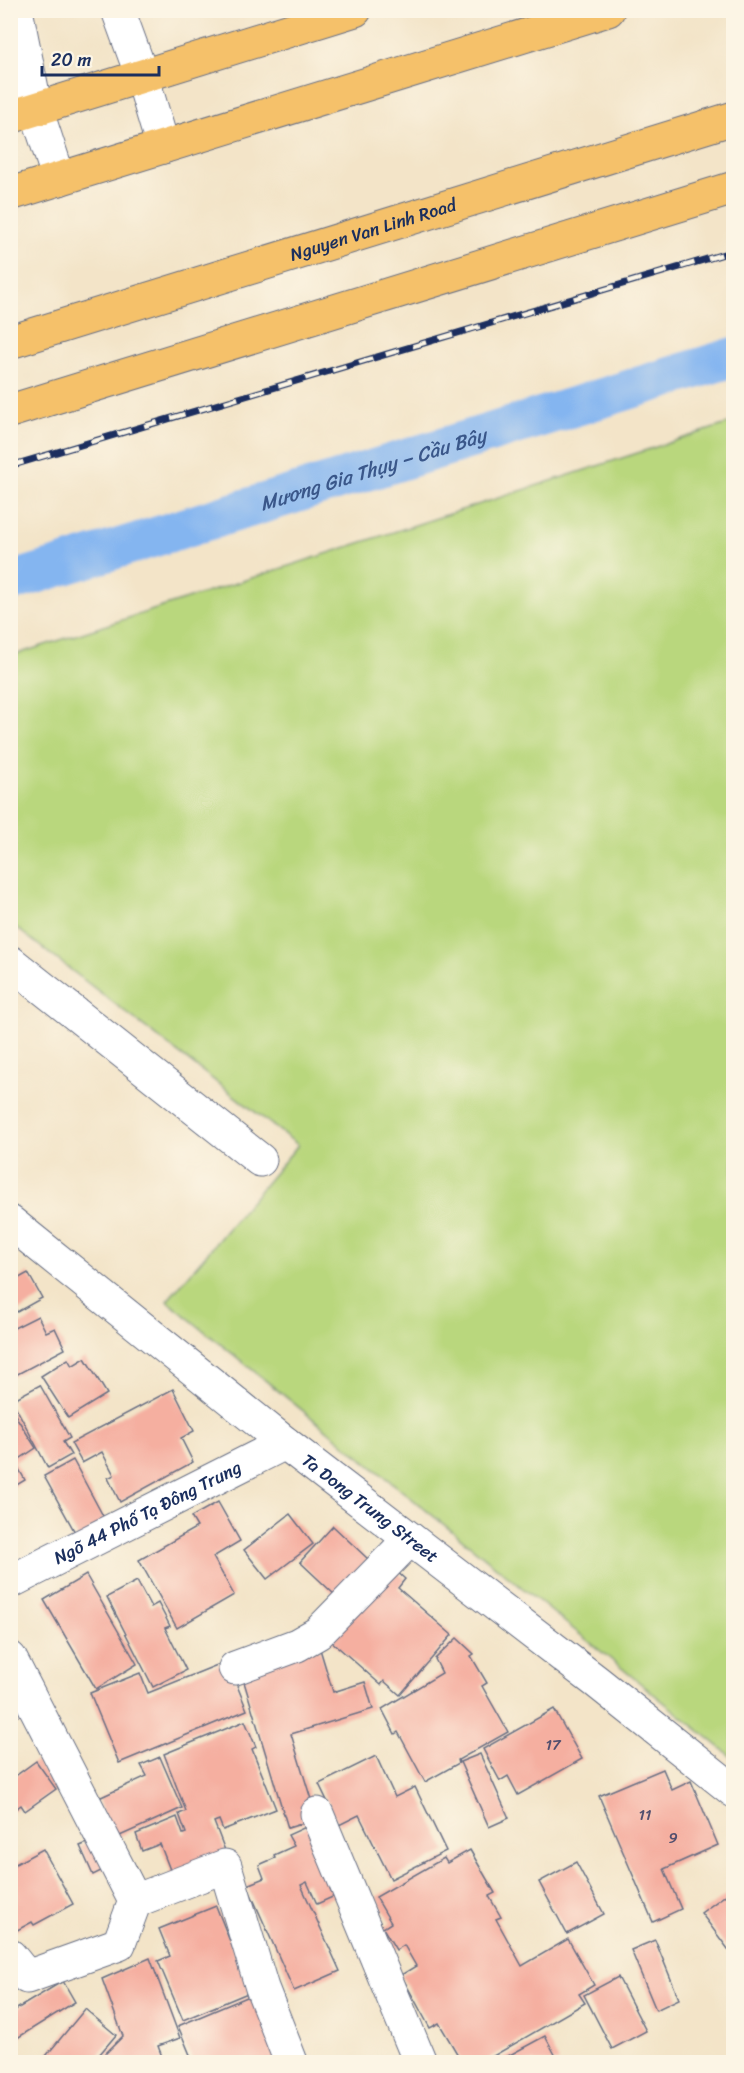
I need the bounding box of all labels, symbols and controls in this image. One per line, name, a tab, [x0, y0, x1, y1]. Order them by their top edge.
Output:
scale bar	[42, 39, 159, 77]
text: 20 m	[51, 44, 91, 76]
street label: Nguyen Van Linh Road	[286, 188, 462, 270]
water label: Mương Gia Thụy – Cầu Bây	[255, 417, 493, 521]
street label: Ta Dong Trung Street	[294, 1445, 446, 1572]
street label: Ngõ 44 Phố Tạ Đông Trung	[48, 1452, 247, 1574]
house number: 17	[545, 1732, 562, 1758]
house number: 11	[639, 1802, 651, 1828]
house number: 9	[668, 1825, 678, 1851]

